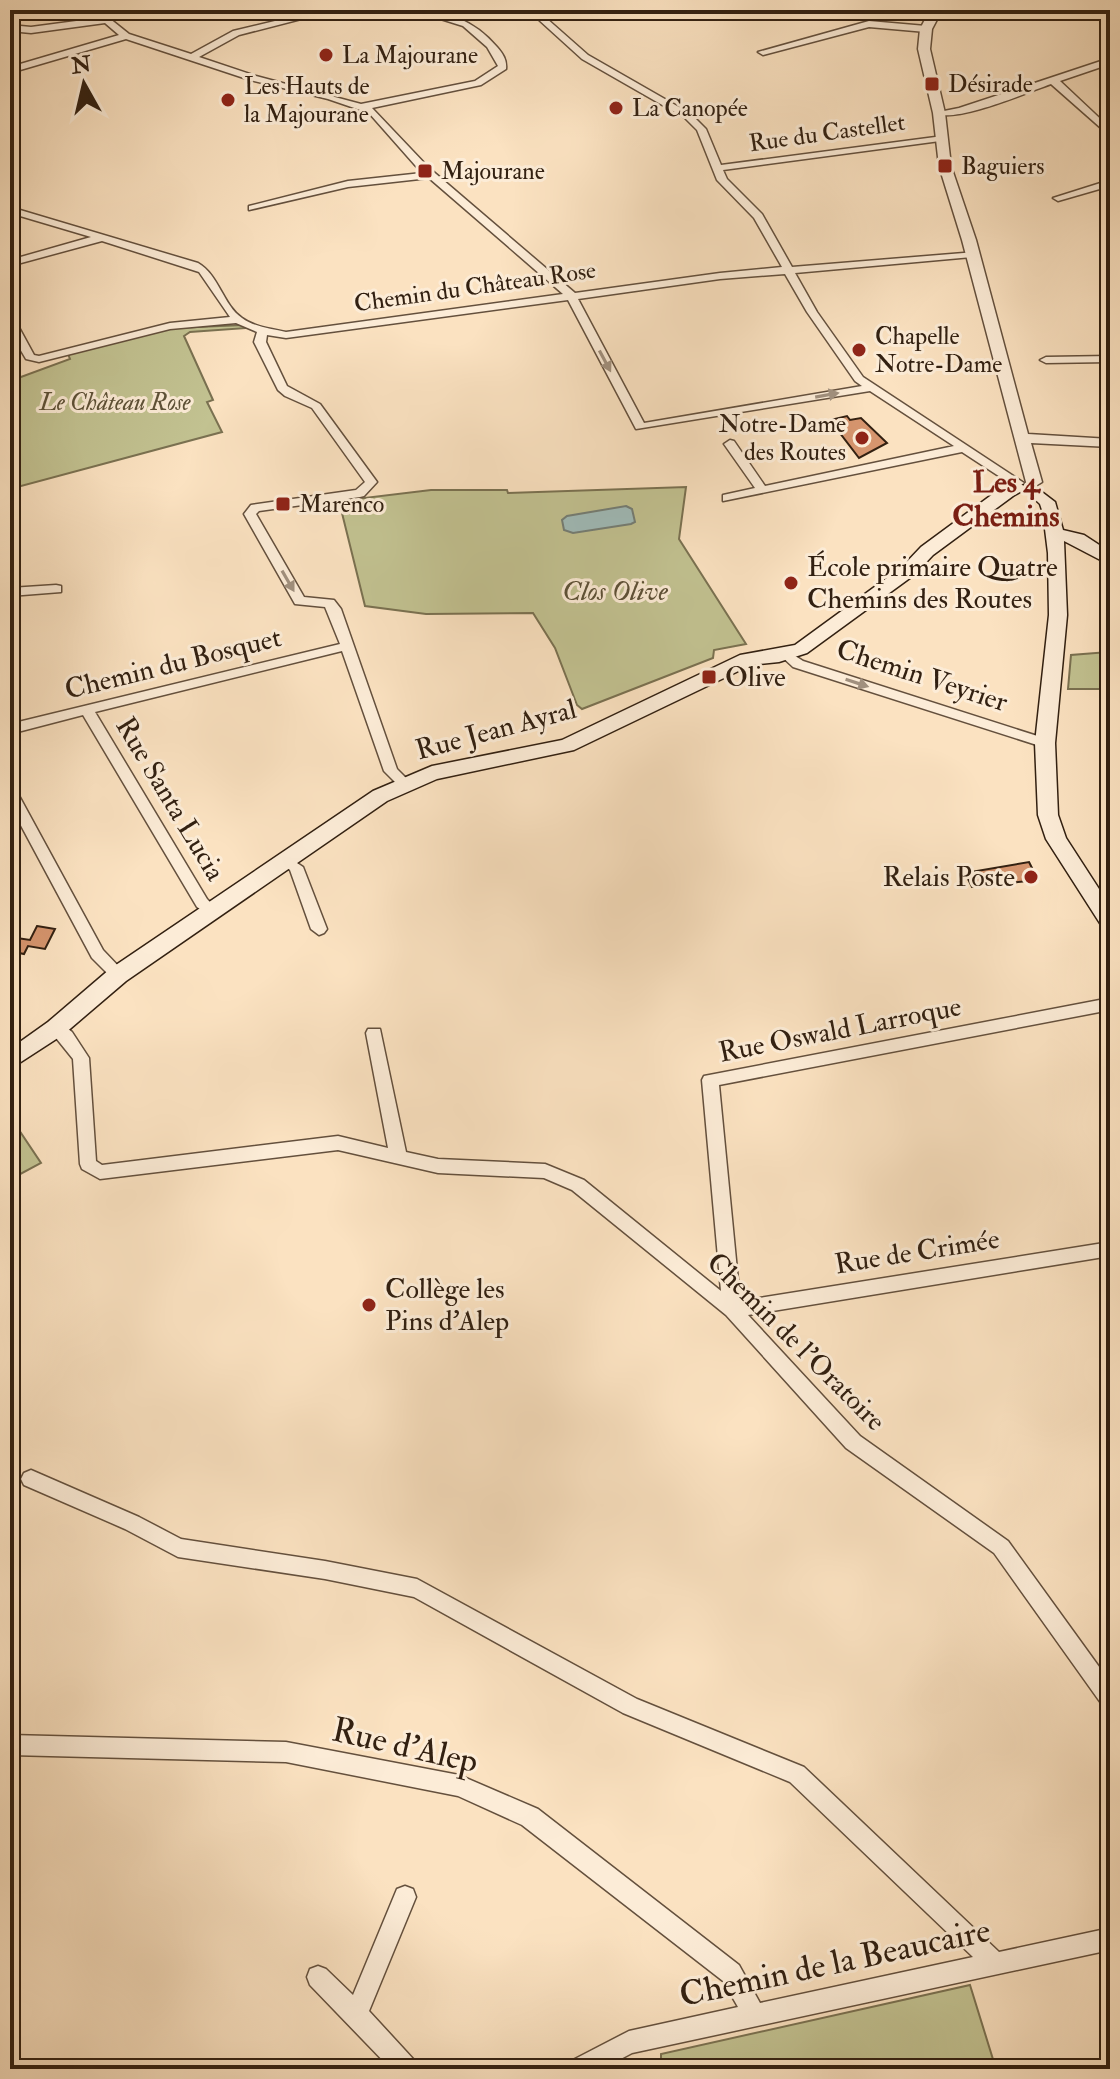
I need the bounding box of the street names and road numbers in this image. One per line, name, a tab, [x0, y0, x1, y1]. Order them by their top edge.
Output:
street label: Rue du Castellet	[747, 107, 907, 159]
street label: Chemin du Château Rose	[352, 255, 598, 319]
street label: Chemin du Bosquet	[61, 620, 285, 708]
street label: Chemin Veyrier	[832, 632, 1012, 720]
street label: Rue Jean Ayral	[412, 692, 580, 768]
street label: Rue Santa Lucia	[107, 711, 233, 888]
street label: Rue Oswald Larroque	[716, 989, 965, 1071]
street label: Rue de Crimée	[832, 1222, 1002, 1282]
street label: Chemin de l'Oratoire	[699, 1245, 893, 1439]
street label: Rue d'Alep	[328, 1708, 482, 1784]
street label: Chemin de la Beaucaire	[676, 1909, 994, 2017]

